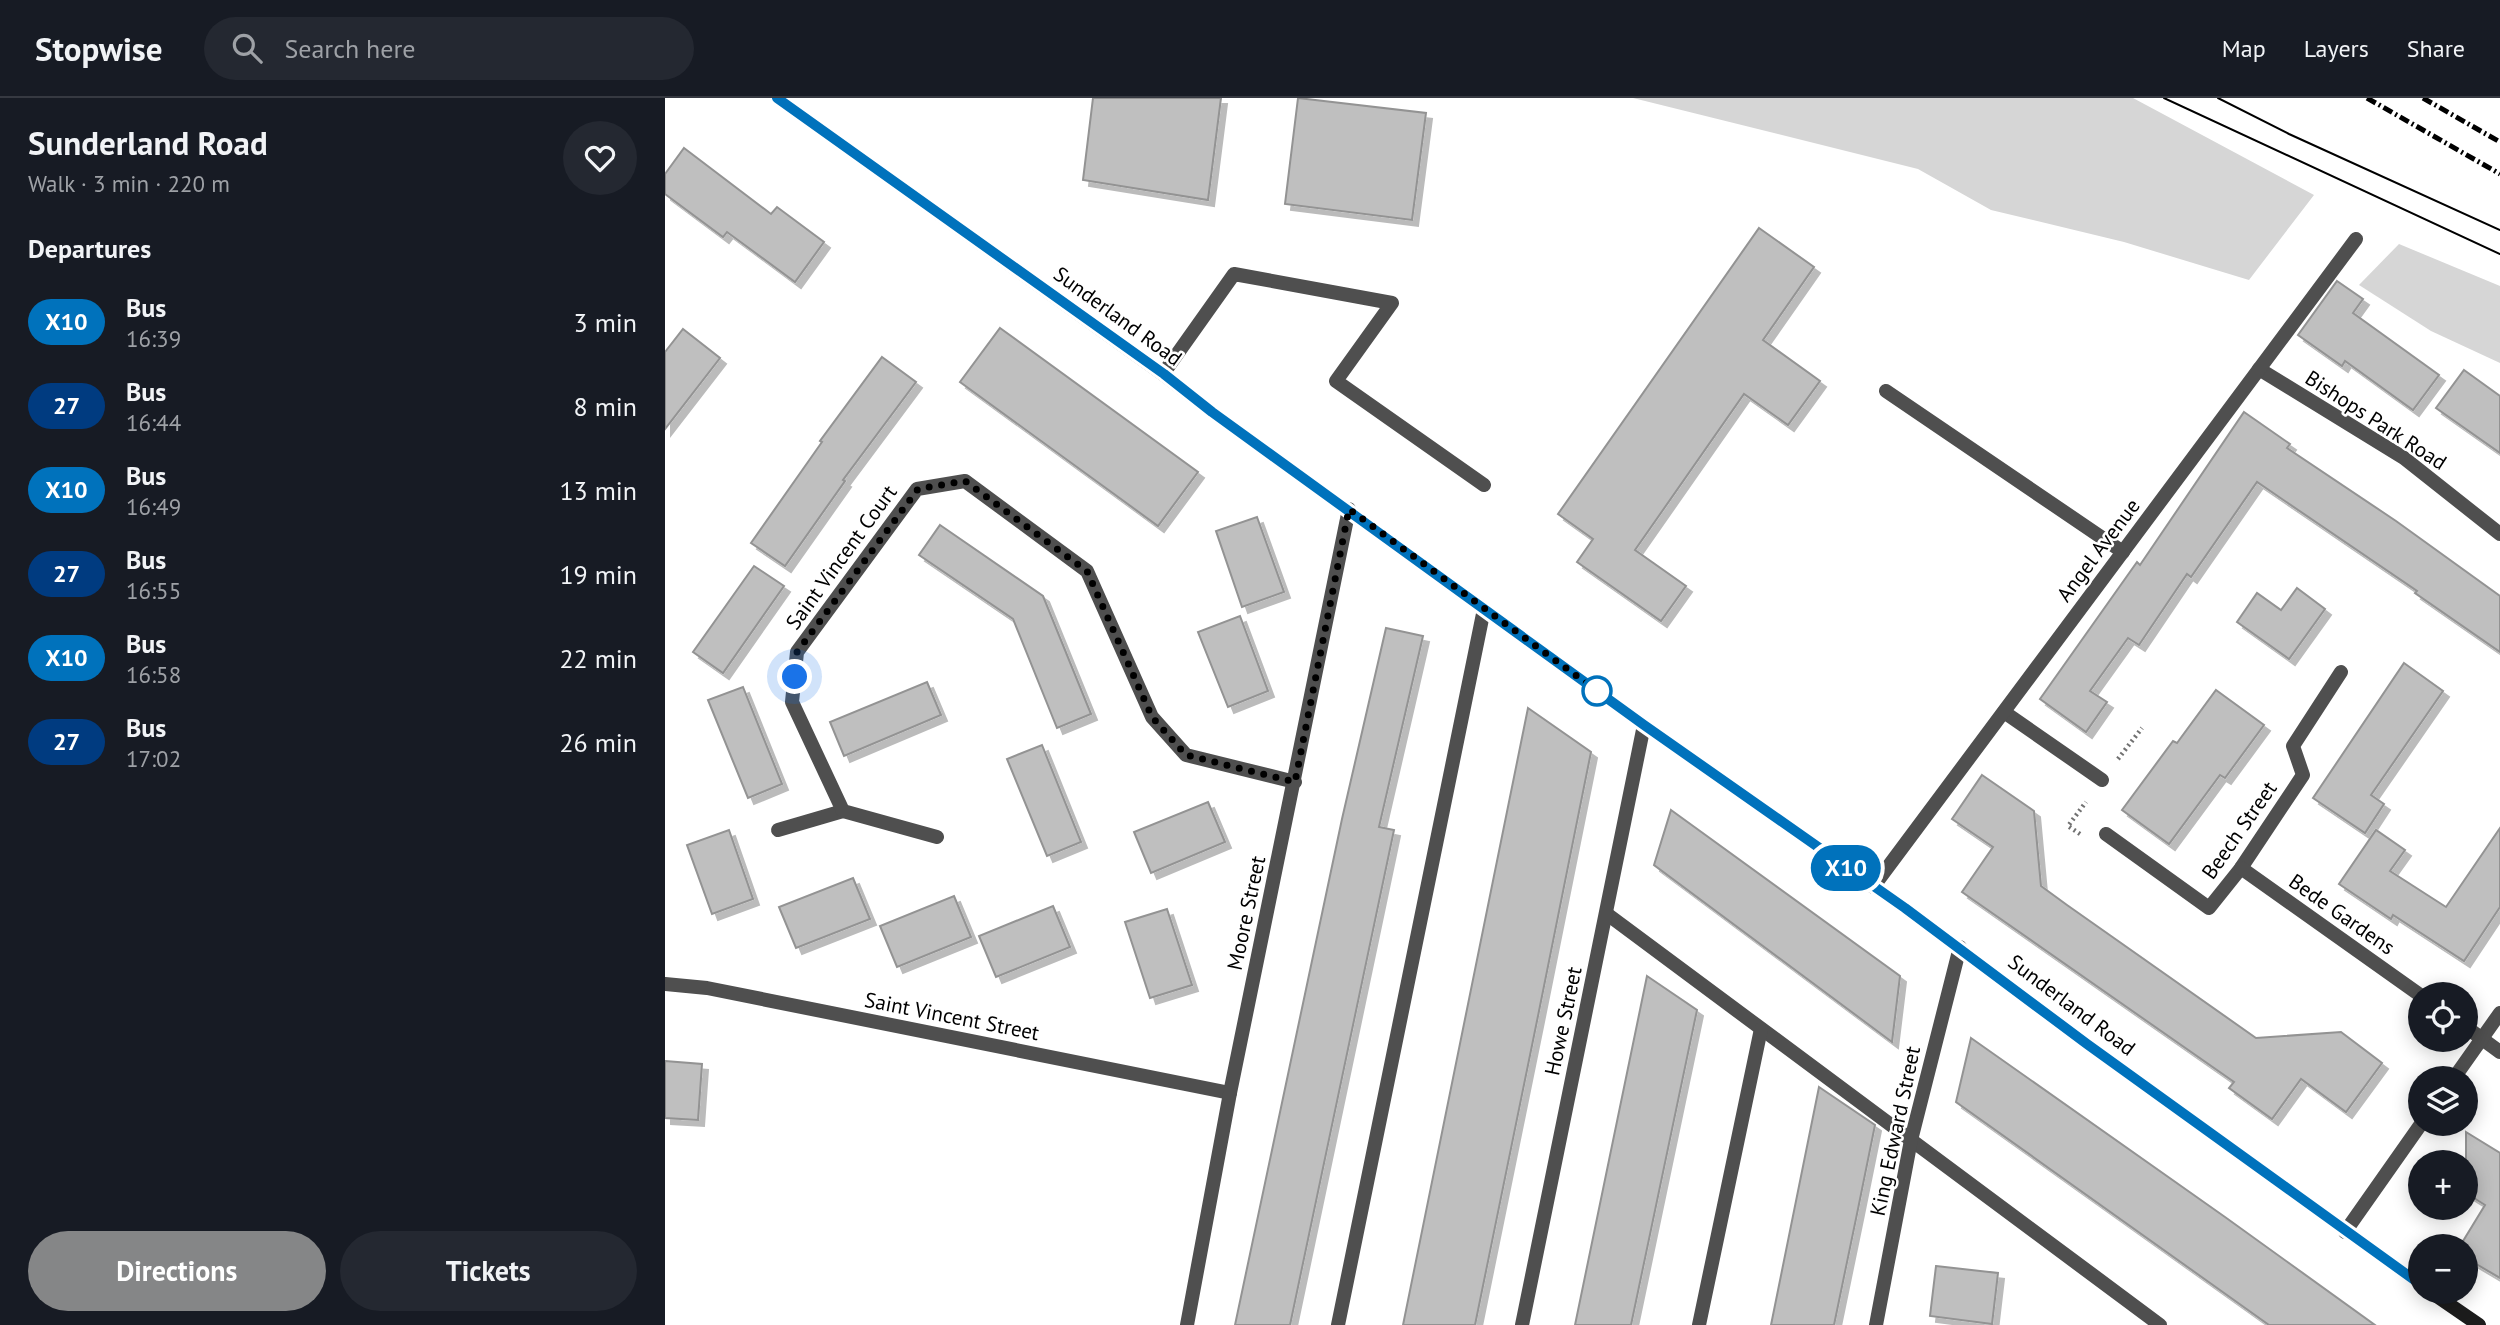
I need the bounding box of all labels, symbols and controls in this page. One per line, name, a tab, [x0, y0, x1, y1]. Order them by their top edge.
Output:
search box	[204, 17, 694, 80]
text: Stopwise	[35, 27, 162, 70]
icon: search	[228, 29, 266, 67]
text: Search here	[284, 32, 416, 65]
text: Map	[2222, 33, 2266, 64]
text: Layers	[2304, 33, 2369, 64]
text: Share	[2407, 33, 2465, 64]
text: Sunderland Road	[28, 121, 268, 164]
button: heart	[563, 121, 637, 195]
text: Walk · 3 min · 220 m	[28, 169, 230, 198]
text: Departures	[28, 232, 151, 265]
street label: Sunderland Road	[1048, 260, 1188, 372]
text: Bus	[126, 291, 166, 324]
text: X10	[45, 306, 88, 337]
text: 3 min	[574, 306, 637, 339]
text: 16:39	[126, 324, 181, 353]
street label: Bishops Park Road	[2300, 364, 2452, 476]
text: Bus	[126, 375, 166, 408]
text: 27	[53, 390, 80, 421]
text: 8 min	[574, 390, 637, 423]
text: 16:44	[126, 408, 181, 437]
text: Bus	[126, 459, 166, 492]
text: X10	[45, 474, 88, 505]
text: 13 min	[559, 474, 637, 507]
street label: Saint Vincent Court	[779, 479, 903, 635]
text: 16:49	[126, 492, 181, 521]
street label: Angel Avenue	[2050, 493, 2146, 607]
text: Bus	[126, 543, 166, 576]
text: 27	[53, 558, 80, 589]
text: 19 min	[559, 558, 637, 591]
text: 16:55	[126, 576, 181, 605]
text: Bus	[126, 627, 166, 660]
text: X10	[45, 642, 88, 673]
text: 22 min	[559, 642, 637, 675]
your location	[777, 659, 812, 694]
text: 16:58	[126, 660, 181, 689]
unlabelled marker	[1582, 676, 1612, 706]
text: Bus	[126, 711, 166, 744]
text: 27	[53, 726, 80, 757]
text: 26 min	[559, 726, 637, 759]
text: 17:02	[126, 744, 181, 773]
street label: Beech Street	[2195, 776, 2283, 884]
line badge: X10	[1806, 845, 1886, 891]
text: X10	[1825, 852, 1867, 883]
street label: Moore Street	[1221, 853, 1271, 973]
street label: Bede Gardens	[2284, 868, 2400, 960]
street label: Sunderland Road	[2003, 948, 2141, 1062]
street label: Howe Street	[1538, 964, 1588, 1078]
map controls	[2408, 982, 2478, 1304]
button: locate	[2408, 982, 2478, 1052]
street label: Saint Vincent Street	[862, 986, 1042, 1046]
street label: King Edward Street	[1864, 1044, 1926, 1218]
button: layers	[2408, 1066, 2478, 1136]
button: +	[2408, 1150, 2478, 1220]
button: Directions	[28, 1231, 326, 1311]
button: Tickets	[340, 1231, 637, 1311]
button: −	[2408, 1234, 2478, 1304]

